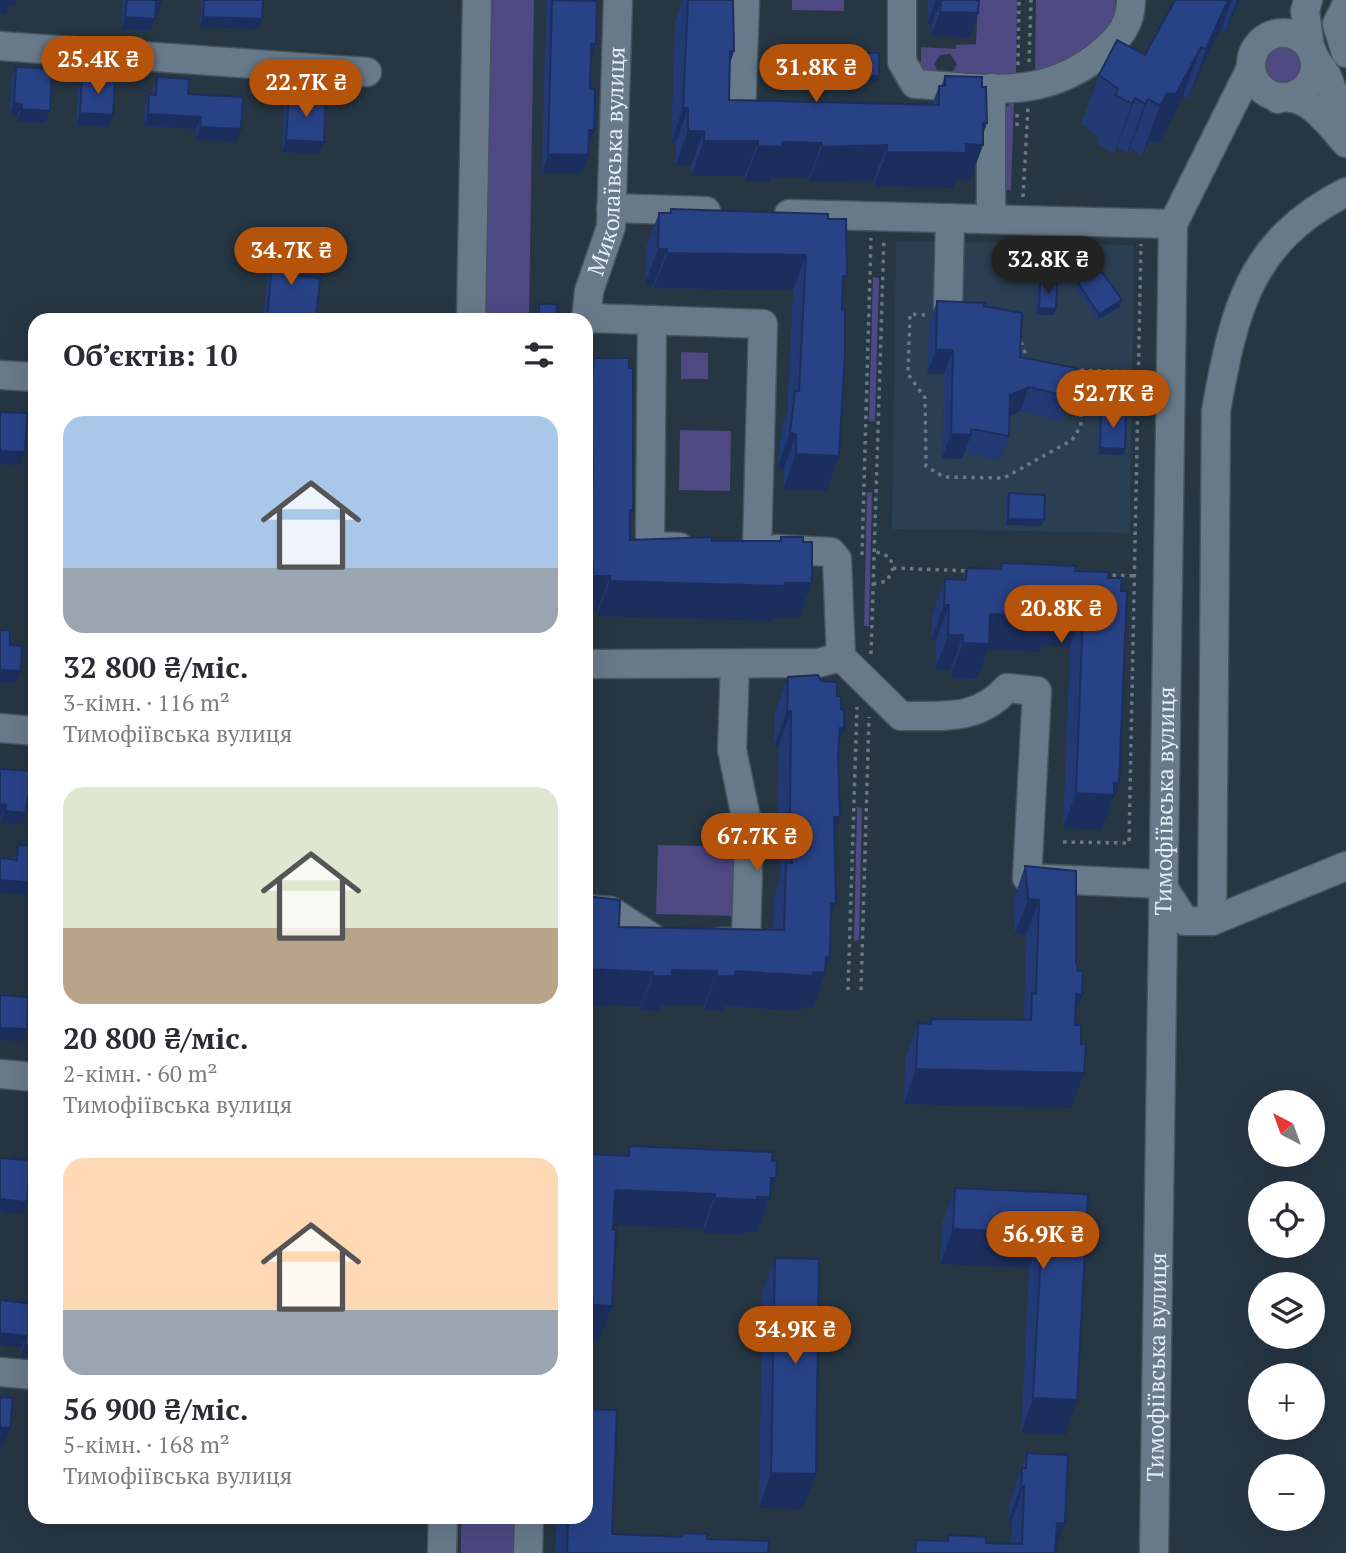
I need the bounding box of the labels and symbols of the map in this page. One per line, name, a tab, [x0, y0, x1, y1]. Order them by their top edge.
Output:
pin: 25.4K ₴	[33, 36, 163, 96]
pin: 31.8K ₴	[751, 44, 881, 104]
street label: Миколаївська вулиця	[580, 46, 632, 279]
pin: 22.7K ₴	[241, 60, 371, 119]
pin: 34.7K ₴	[226, 228, 356, 287]
pin: 32.8K ₴	[983, 236, 1113, 296]
pin: 52.7K ₴	[1048, 370, 1178, 430]
pin: 20.8K ₴	[996, 586, 1126, 645]
street label: Тимофіївська вулиця	[1147, 686, 1181, 916]
pin: 67.7K ₴	[692, 814, 822, 873]
north arrow	[1248, 1090, 1325, 1167]
pin: 56.9K ₴	[978, 1212, 1108, 1271]
street label: Тимофіївська вулиця	[1139, 1252, 1173, 1482]
pin: 34.9K ₴	[730, 1306, 860, 1366]

